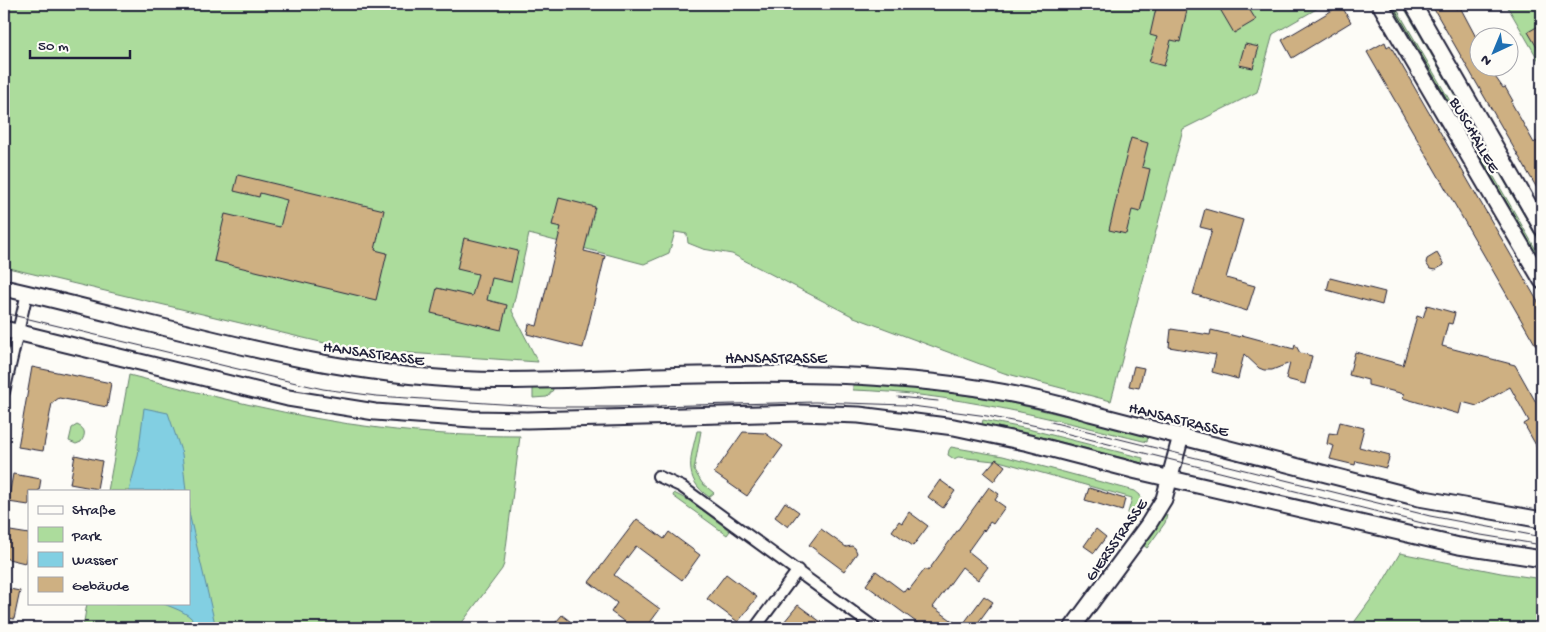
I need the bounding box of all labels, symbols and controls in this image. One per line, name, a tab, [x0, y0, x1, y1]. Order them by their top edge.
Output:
scale bar	[30, 28, 130, 60]
north arrow	[1468, 28, 1518, 78]
text: 50 m	[38, 38, 69, 56]
text: N	[1478, 50, 1496, 69]
street label: BUSCHALLEE	[1443, 94, 1503, 178]
street label: HANSASTRASSE	[322, 339, 426, 372]
street label: HANSASTRASSE	[725, 351, 828, 370]
street label: HANSASTRASSE	[1126, 400, 1231, 443]
legend	[28, 490, 190, 604]
street label: GIERSSTRASSE	[1083, 495, 1154, 586]
text: Straße	[72, 502, 116, 520]
text: Park	[71, 528, 102, 546]
text: Wasser	[72, 552, 119, 570]
text: Gebäude	[72, 578, 129, 596]

